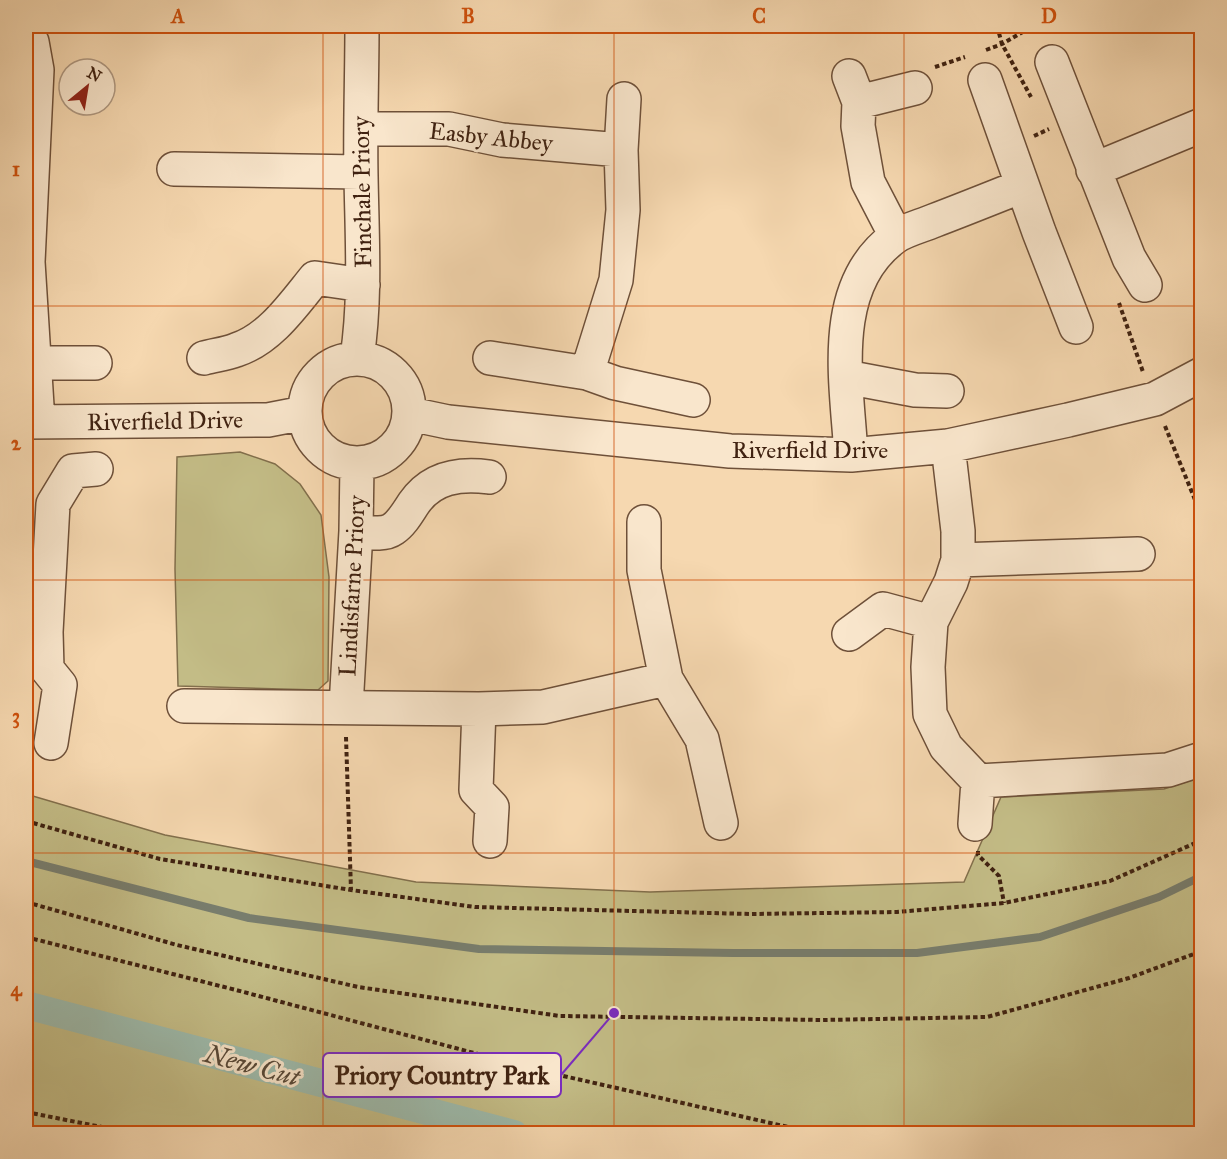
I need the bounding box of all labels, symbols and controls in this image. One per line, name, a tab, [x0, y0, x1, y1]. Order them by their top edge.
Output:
text: A	[169, 4, 185, 28]
text: B	[461, 4, 475, 28]
text: C	[752, 4, 766, 28]
text: D	[1041, 4, 1057, 28]
north arrow	[57, 57, 117, 117]
text: N	[84, 63, 105, 86]
street label: Finchale Priory	[346, 115, 378, 268]
street label: Easby Abbey	[428, 116, 555, 158]
text: 1	[12, 157, 20, 181]
street label: Riverfield Drive	[87, 405, 243, 437]
text: 2	[11, 431, 22, 455]
street label: Riverfield Drive	[732, 435, 888, 465]
street label: Lindisfarne Priory	[332, 494, 372, 677]
text: 3	[12, 704, 20, 729]
text: 4	[10, 977, 22, 1002]
water label: New Cut	[199, 1036, 305, 1093]
callout: Priory Country Park	[323, 1053, 561, 1097]
text: Priory Country Park	[335, 1059, 550, 1091]

